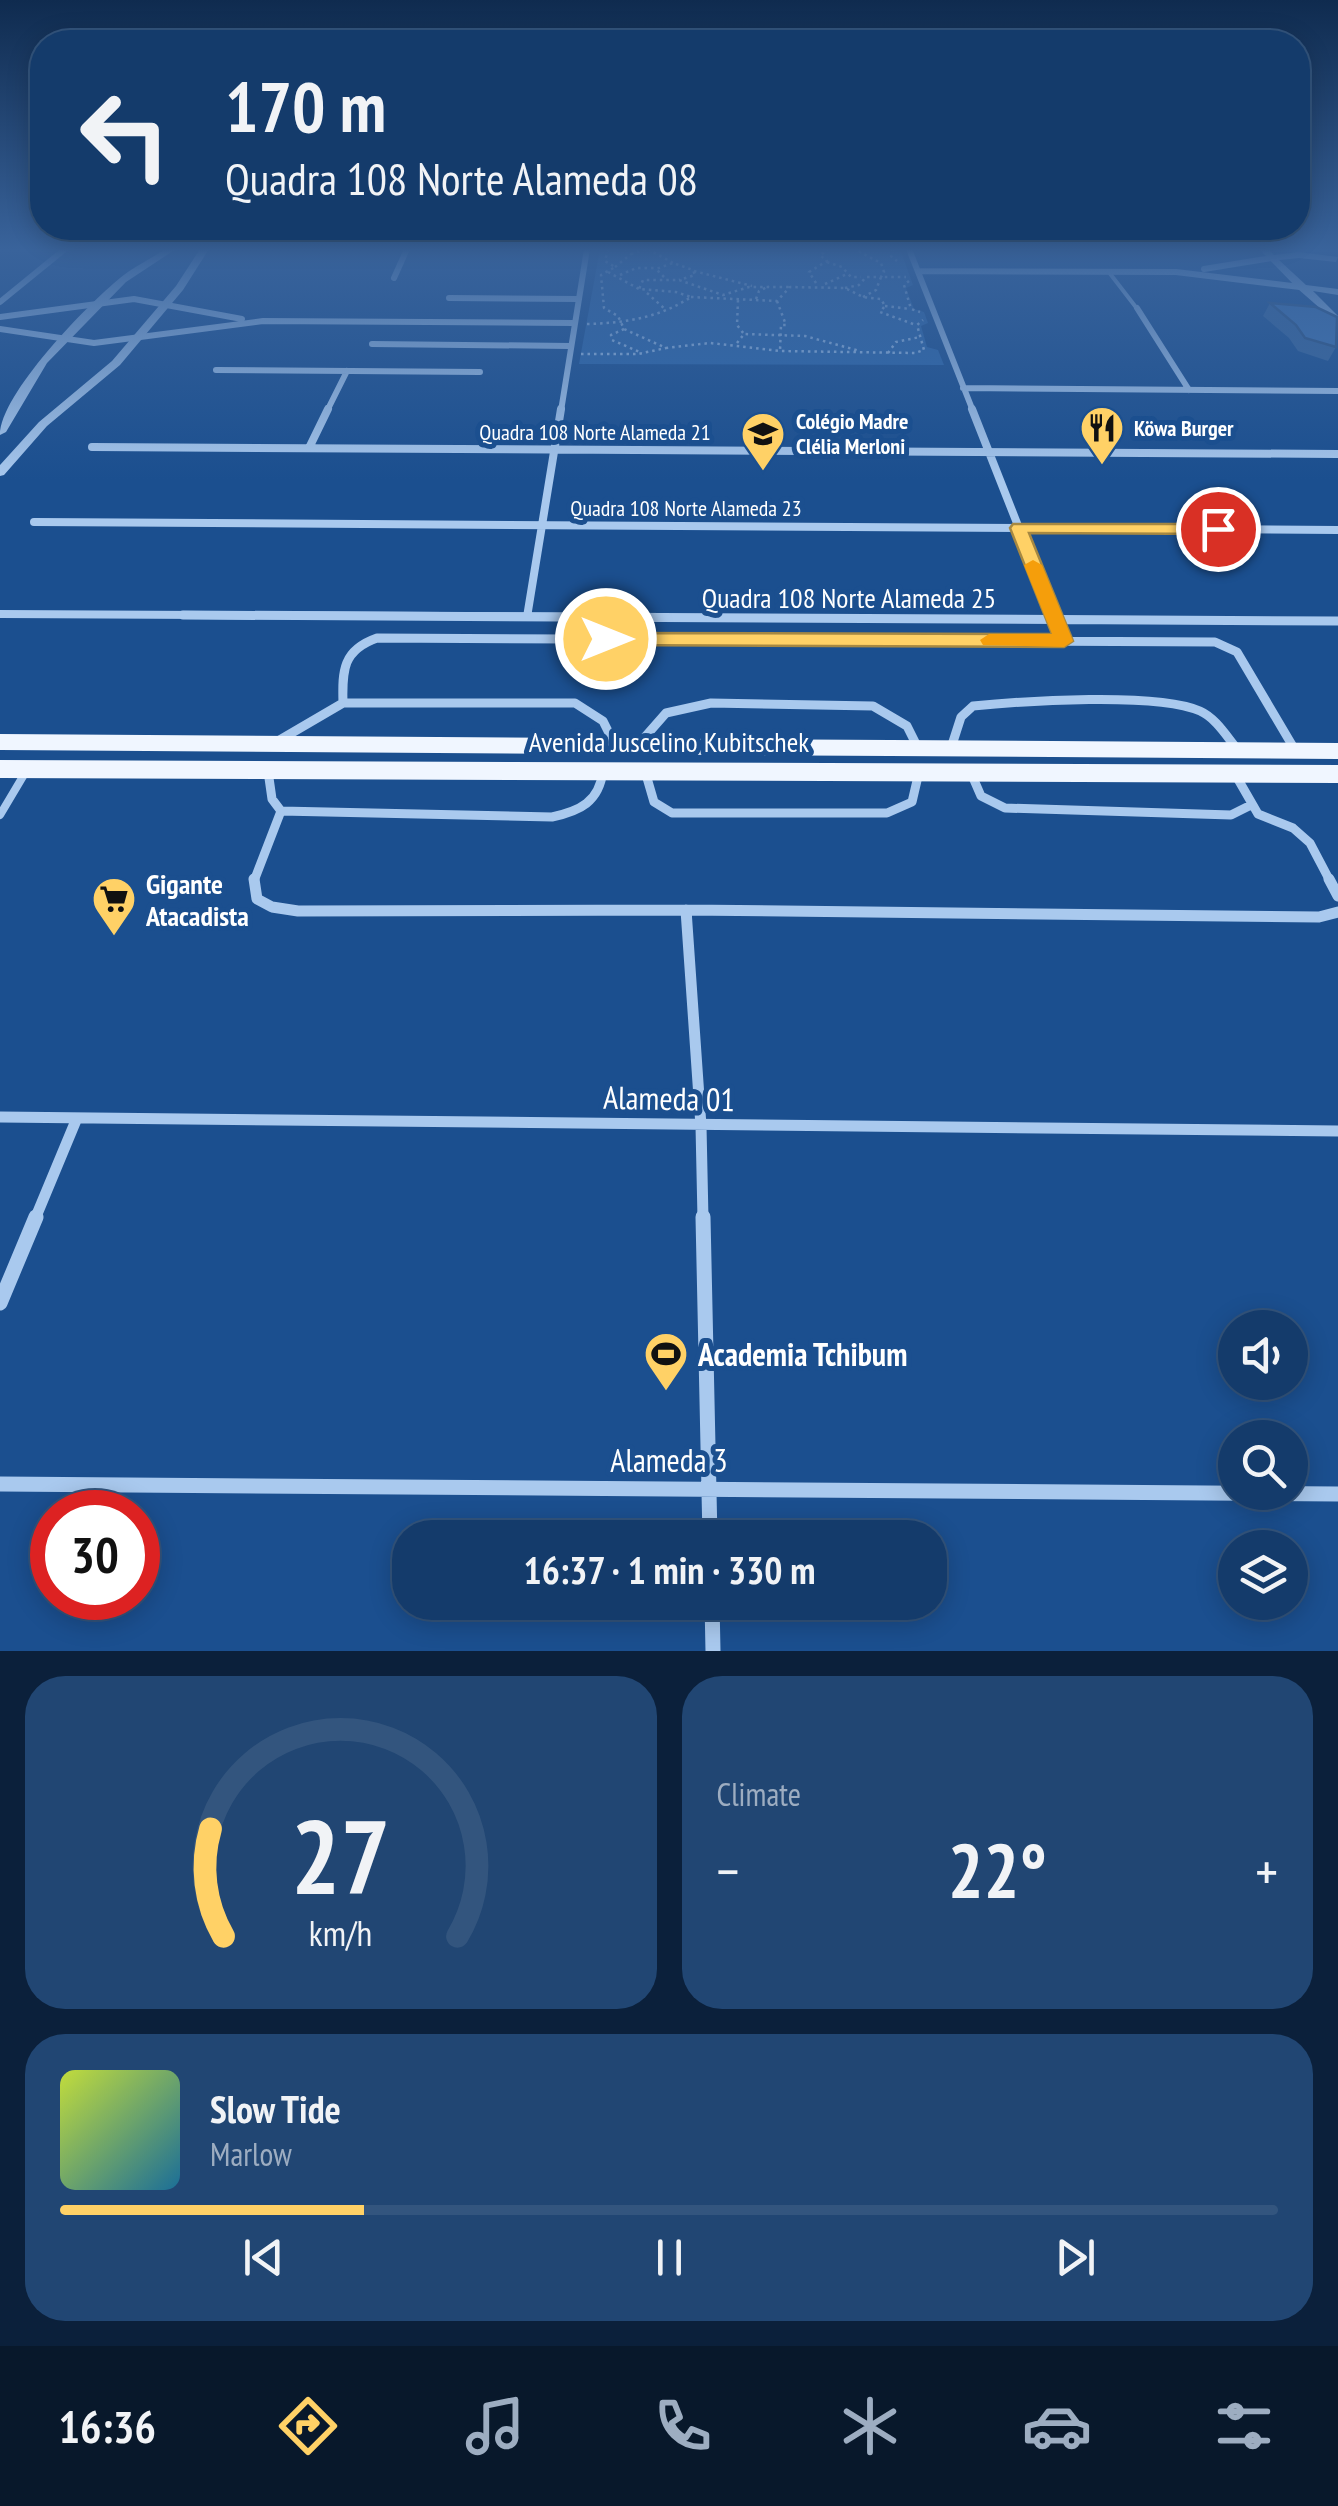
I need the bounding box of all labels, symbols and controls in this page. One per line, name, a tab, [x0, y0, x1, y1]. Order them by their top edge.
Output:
text: 170 m	[225, 61, 386, 151]
icon: left	[60, 70, 190, 200]
text: Quadra 108 Norte Alameda 08	[225, 149, 698, 207]
restaurant icon: Köwa Burger	[1079, 405, 1125, 466]
place label: Colégio Madre Clélia Merloni	[796, 407, 908, 460]
school or university icon: Colégio Madre Clélia Merloni	[740, 411, 786, 472]
place label: Köwa Burger	[1134, 414, 1234, 442]
street label: Quadra 108 Norte Alameda 21	[479, 418, 711, 446]
pin	[1176, 487, 1261, 572]
street label: Quadra 108 Norte Alameda 23	[570, 494, 802, 522]
icon: arrive	[1191, 502, 1246, 557]
street label: Quadra 108 Norte Alameda 25	[702, 579, 996, 616]
position arrow	[554, 587, 658, 691]
street label: Avenida Juscelino Kubitschek	[529, 723, 809, 760]
place label: Gigante Atacadista	[145, 865, 249, 934]
supermarket icon: Gigante Atacadista	[91, 876, 137, 937]
street label: Alameda 01	[603, 1076, 735, 1120]
map controls	[1218, 1310, 1308, 1620]
button: sound	[1218, 1310, 1308, 1400]
sports icon: Academia Tchibum	[643, 1331, 689, 1392]
place label: Academia Tchibum	[697, 1333, 907, 1375]
button: search	[1218, 1420, 1308, 1510]
street label: Alameda 3	[610, 1439, 728, 1481]
speed limit sign: 30	[30, 1490, 160, 1620]
button: layers	[1218, 1530, 1308, 1620]
text: 16:37 · 1 min · 330 m	[523, 1545, 816, 1594]
text: Climate	[717, 1773, 801, 1815]
text: 27	[291, 1788, 390, 1923]
text: 22°	[948, 1822, 1047, 1919]
text: −	[717, 1835, 739, 1906]
text: +	[1255, 1835, 1278, 1906]
text: km/h	[309, 1910, 372, 1956]
text: Slow Tide	[210, 2084, 341, 2133]
text: Marlow	[210, 2133, 292, 2175]
icon: previous	[236, 2230, 291, 2285]
icon: pause	[642, 2230, 697, 2285]
icon: next	[1048, 2230, 1103, 2285]
icon: directions	[273, 2391, 343, 2461]
icon: music	[460, 2391, 530, 2461]
icon: phone	[648, 2391, 718, 2461]
icon: climate	[835, 2391, 905, 2461]
icon: car	[1022, 2391, 1092, 2461]
icon: filters	[1209, 2391, 1279, 2461]
text: 16:36	[59, 2397, 156, 2455]

